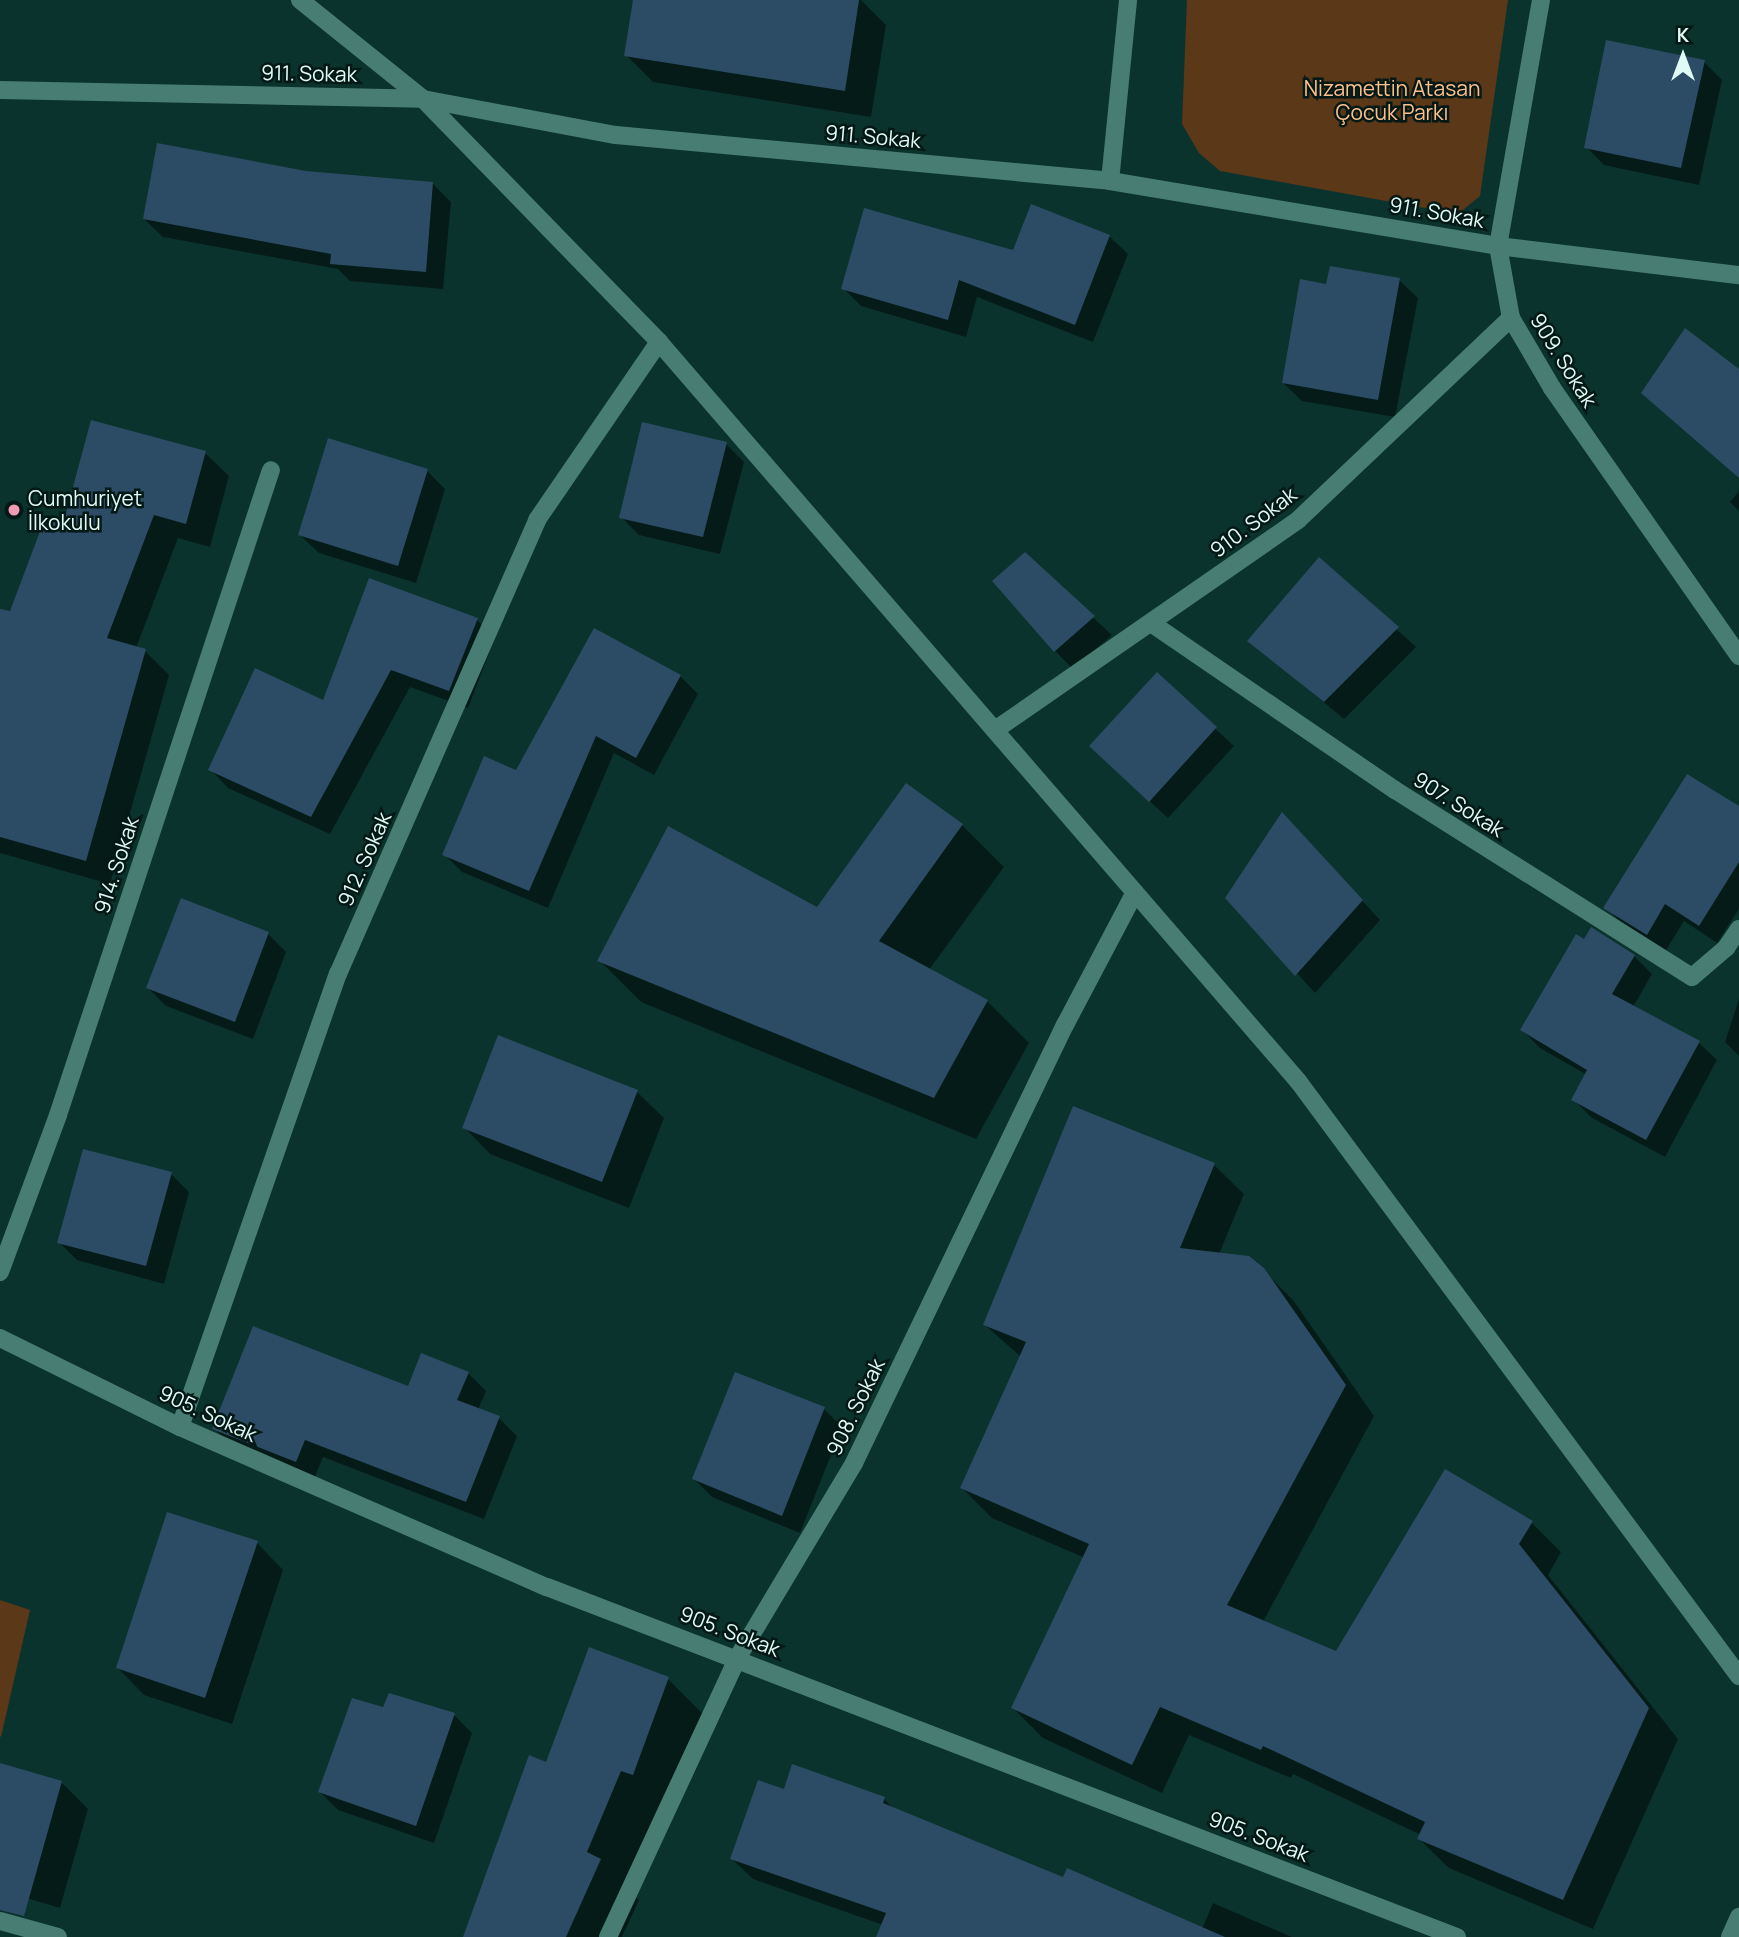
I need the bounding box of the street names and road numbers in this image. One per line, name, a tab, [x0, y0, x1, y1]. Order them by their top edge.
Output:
street label: 911. Sokak	[261, 60, 357, 86]
street label: 911. Sokak	[824, 119, 922, 153]
street label: 911. Sokak	[1388, 191, 1486, 233]
street label: 909. Sokak	[1525, 308, 1603, 412]
street label: 910. Sokak	[1205, 481, 1301, 563]
street label: 907. Sokak	[1409, 766, 1509, 842]
street label: 912. Sokak	[332, 808, 396, 910]
street label: 914. Sokak	[88, 813, 144, 917]
street label: 908. Sokak	[821, 1354, 889, 1460]
street label: 905. Sokak	[155, 1379, 261, 1447]
street label: 905. Sokak	[676, 1600, 784, 1662]
street label: 905. Sokak	[1205, 1805, 1313, 1867]

